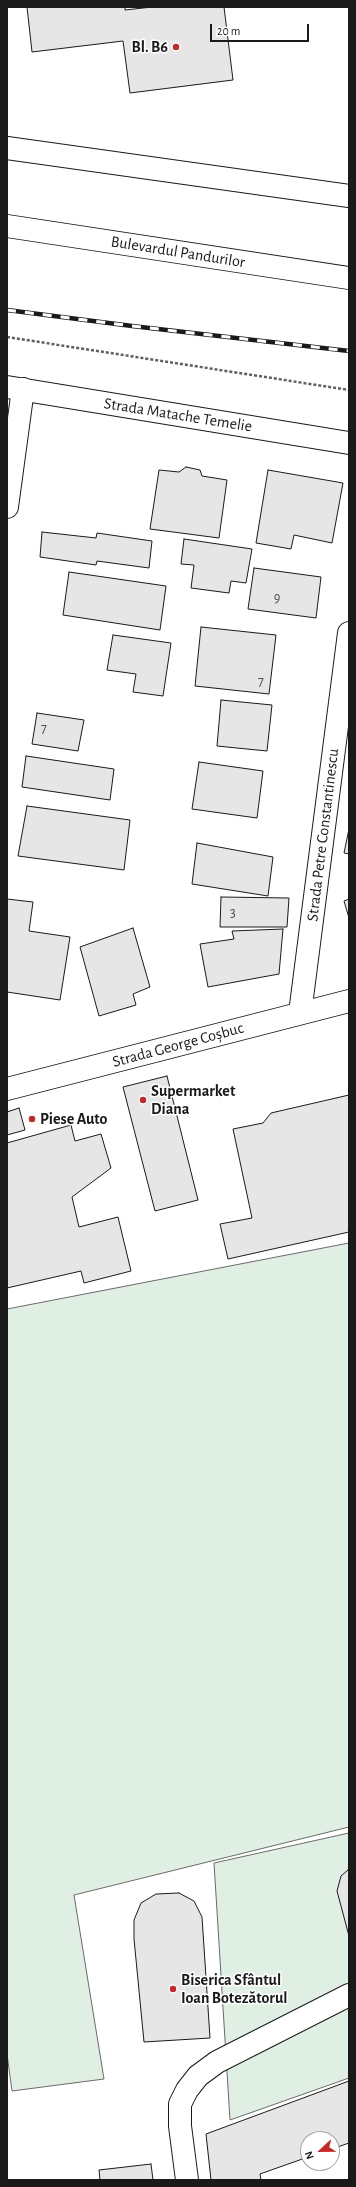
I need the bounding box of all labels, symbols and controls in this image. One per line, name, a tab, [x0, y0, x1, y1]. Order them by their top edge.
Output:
scale bar	[212, 16, 311, 42]
text: 20 m	[217, 25, 240, 37]
place label: Bl. B6	[131, 37, 168, 57]
marker: Bl. B6	[171, 42, 181, 52]
street label: Bulevardul Pandurilor	[110, 232, 246, 272]
street label: Strada Matache Temelie	[103, 394, 253, 436]
house number: 9	[274, 590, 280, 606]
house number: 7	[258, 673, 264, 689]
house number: 7	[41, 720, 47, 736]
street label: Strada Petre Constantinescu	[303, 747, 343, 923]
house number: 3	[230, 905, 236, 921]
street label: Strada George Coșbuc	[110, 1018, 246, 1072]
place label: Supermarket Diana	[151, 1081, 235, 1119]
marker: Supermarket Diana	[138, 1095, 148, 1105]
place label: Piese Auto	[40, 1109, 108, 1129]
marker: Piese Auto	[27, 1114, 37, 1124]
place label: Biserica Sfântul Ioan Botezătorul	[181, 1970, 287, 2008]
marker: Biserica Sfântul Ioan Botezătorul	[168, 1984, 178, 1994]
north arrow	[300, 2131, 340, 2171]
text: N	[303, 2150, 316, 2161]

